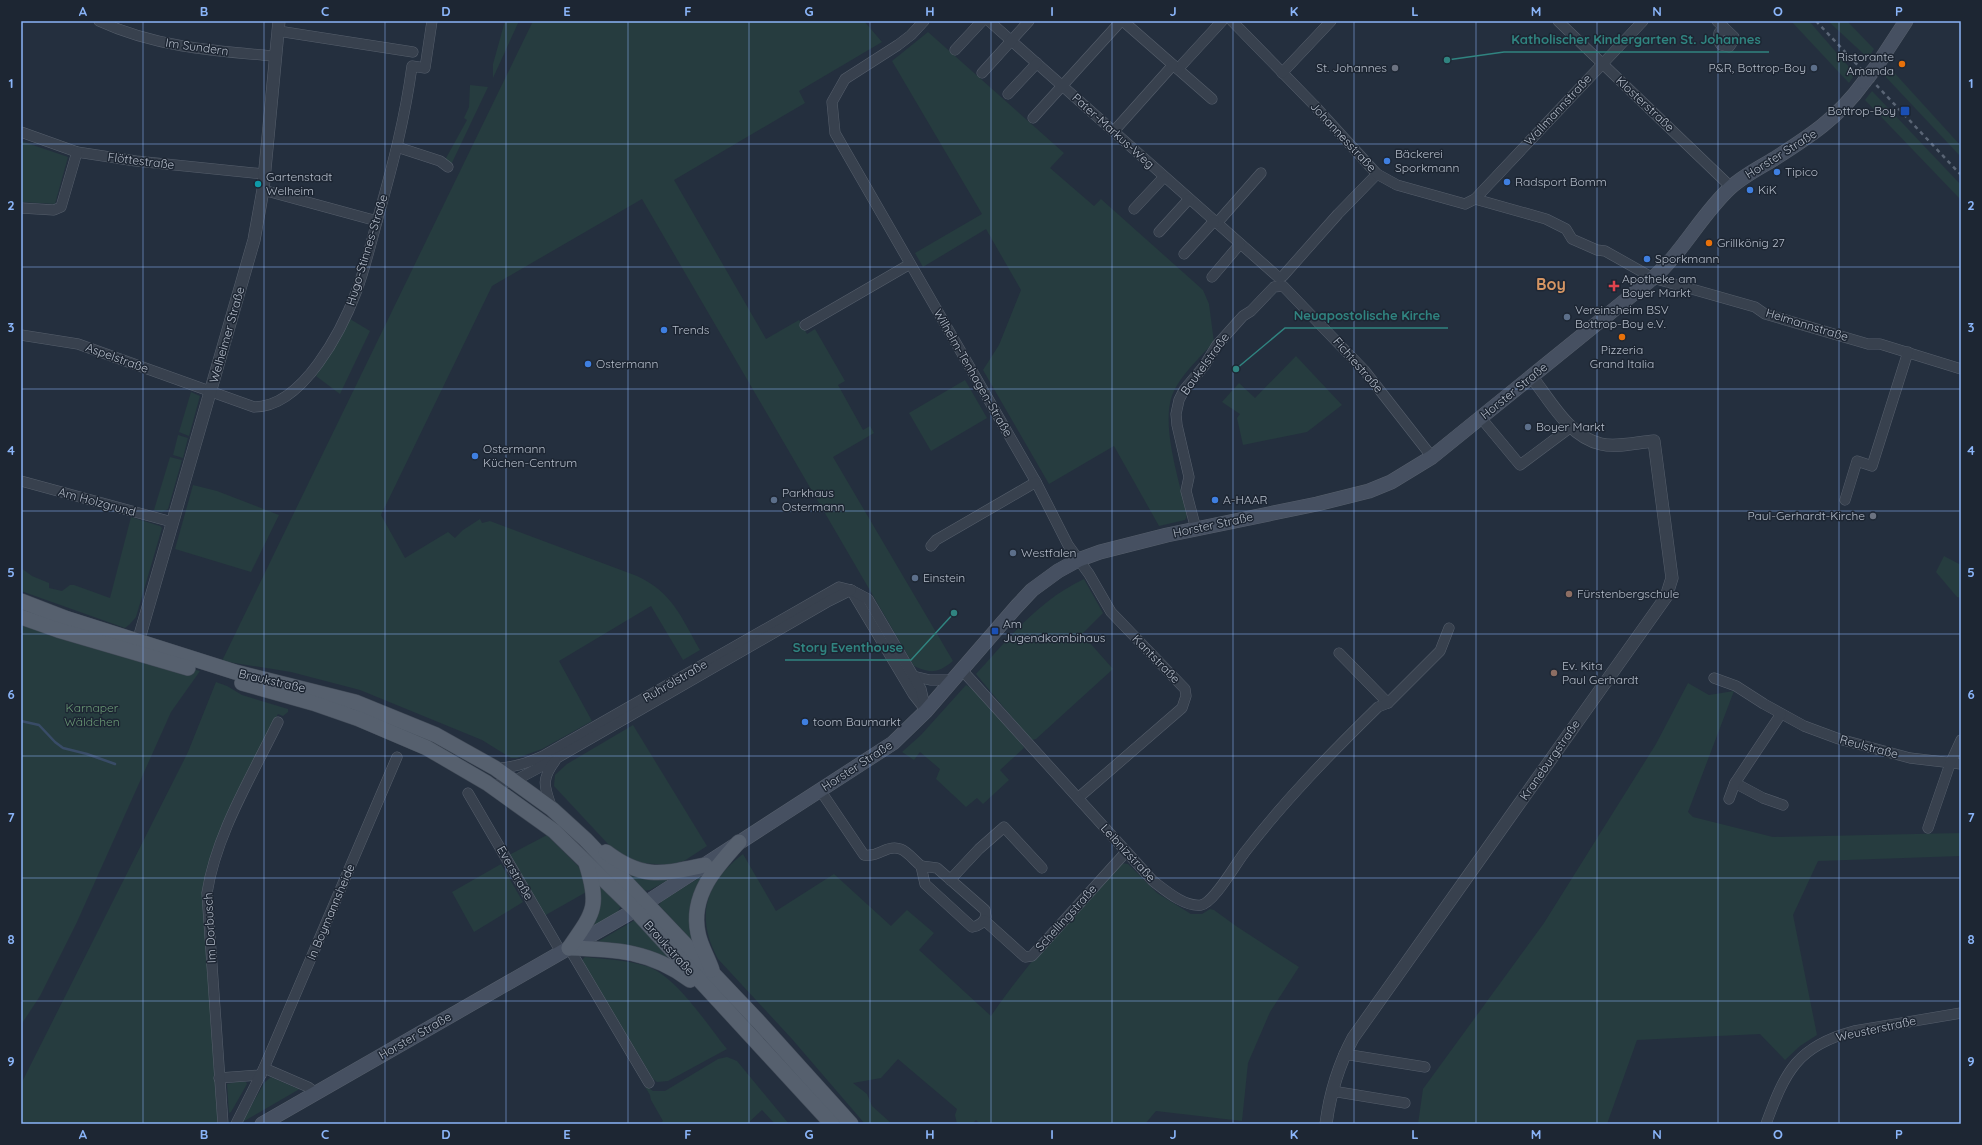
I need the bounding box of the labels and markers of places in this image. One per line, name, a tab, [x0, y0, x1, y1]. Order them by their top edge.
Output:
callout: Katholischer Kindergarten St. Johannes	[1504, 27, 1769, 52]
place label: Ristorante Amanda	[1837, 49, 1894, 78]
marker: Ristorante Amanda	[1897, 59, 1907, 69]
place label: St. Johannes	[1316, 60, 1387, 75]
place label: P&R, Bottrop-Boy	[1708, 60, 1806, 75]
marker: St. Johannes	[1390, 63, 1400, 73]
marker: P&R, Bottrop-Boy	[1809, 63, 1819, 73]
place label: Bottrop-Boy	[1827, 103, 1896, 118]
marker: Bottrop-Boy	[1899, 105, 1911, 117]
place label: Bäckerei Sporkmann	[1395, 146, 1459, 175]
marker: Bäckerei Sporkmann	[1382, 156, 1392, 166]
place label: Tipico	[1785, 164, 1818, 179]
marker: Tipico	[1772, 167, 1782, 177]
place label: Gartenstadt Welheim	[266, 169, 332, 198]
place label: Radsport Bomm	[1515, 174, 1607, 189]
marker: Radsport Bomm	[1502, 177, 1512, 187]
marker: Gartenstadt Welheim	[253, 179, 263, 189]
place label: KiK	[1758, 182, 1777, 197]
marker: KiK	[1745, 185, 1755, 195]
place label: Grillkönig 27	[1717, 235, 1785, 250]
marker: Grillkönig 27	[1704, 238, 1714, 248]
place label: Sporkmann	[1655, 251, 1719, 266]
marker: Sporkmann	[1642, 254, 1652, 264]
place label: Apotheke am Boyer Markt	[1622, 271, 1696, 300]
marker: Apotheke am Boyer Markt	[1609, 281, 1619, 291]
place label: Vereinsheim BSV Bottrop-Boy e.V.	[1575, 302, 1669, 331]
callout: Neuapostolische Kirche	[1285, 303, 1448, 328]
marker: Vereinsheim BSV Bottrop-Boy e.V.	[1562, 312, 1572, 322]
place label: Trends	[672, 322, 710, 337]
marker: Trends	[659, 325, 669, 335]
marker: Pizzeria Grand Italia	[1617, 332, 1627, 342]
place label: Pizzeria Grand Italia	[1590, 342, 1654, 371]
place label: Ostermann	[596, 356, 658, 371]
marker: Ostermann	[583, 359, 593, 369]
place label: Boyer Markt	[1536, 419, 1605, 434]
marker: Boyer Markt	[1523, 422, 1533, 432]
place label: Ostermann Küchen-Centrum	[483, 441, 577, 470]
marker: Ostermann Küchen-Centrum	[470, 451, 480, 461]
place label: Parkhaus Ostermann	[782, 485, 844, 514]
place label: A-HAAR	[1223, 492, 1268, 507]
marker: Parkhaus Ostermann	[769, 495, 779, 505]
marker: A-HAAR	[1210, 495, 1220, 505]
place label: Paul-Gerhardt-Kirche	[1747, 508, 1865, 523]
marker: Paul-Gerhardt-Kirche	[1868, 511, 1878, 521]
place label: Westfalen	[1021, 545, 1077, 560]
marker: Westfalen	[1008, 548, 1018, 558]
place label: Einstein	[923, 570, 965, 585]
marker: Einstein	[910, 573, 920, 583]
place label: Fürstenbergschule	[1577, 586, 1679, 601]
marker: Fürstenbergschule	[1564, 589, 1574, 599]
place label: Am Jugendkombihaus	[1003, 616, 1106, 645]
marker: Am Jugendkombihaus	[990, 626, 1000, 636]
callout: Story Eventhouse	[785, 635, 911, 660]
place label: Ev. Kita Paul Gerhardt	[1562, 658, 1639, 687]
marker: Ev. Kita Paul Gerhardt	[1549, 668, 1559, 678]
place label: toom Baumarkt	[813, 714, 901, 729]
marker: toom Baumarkt	[800, 717, 810, 727]

